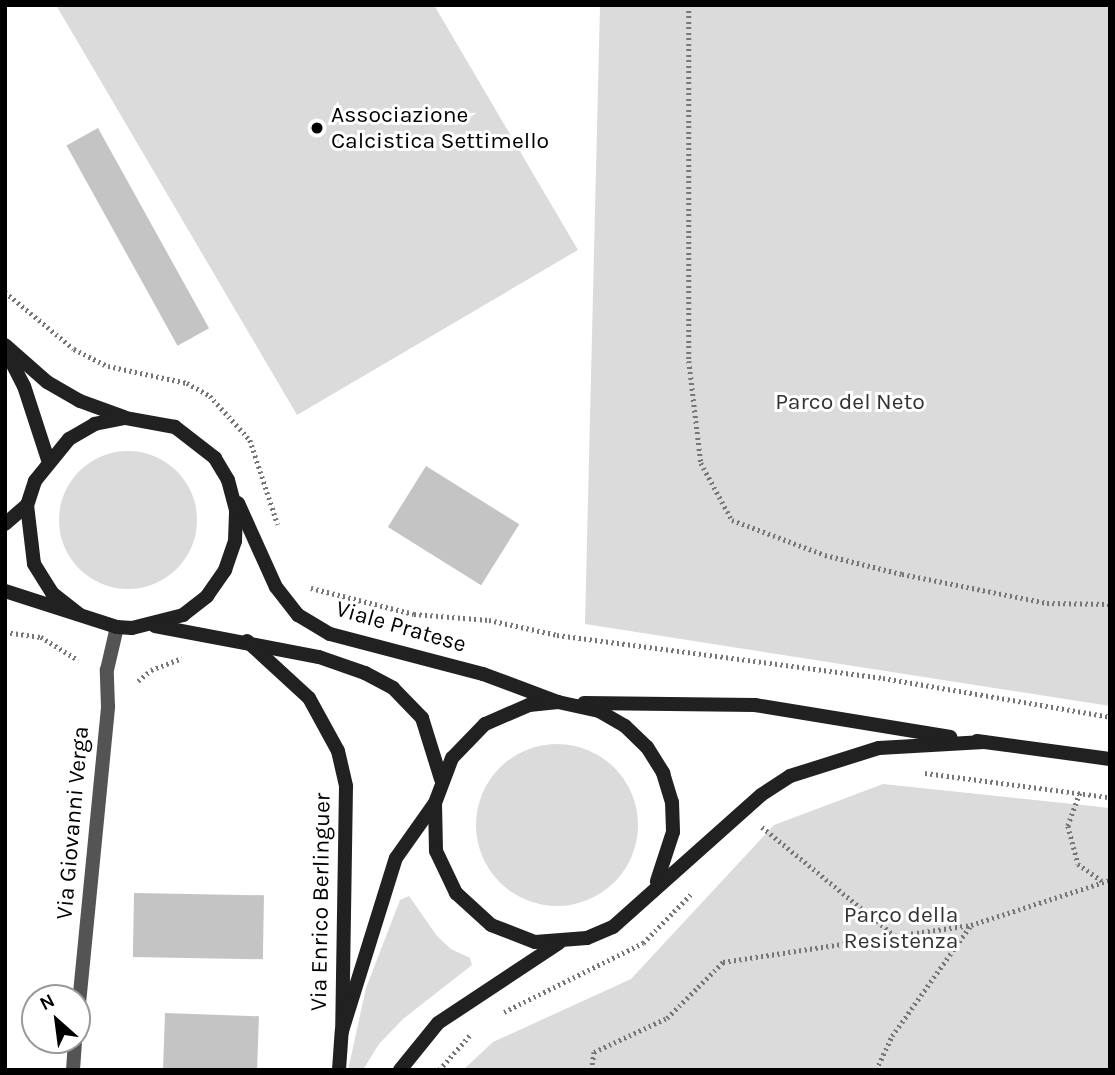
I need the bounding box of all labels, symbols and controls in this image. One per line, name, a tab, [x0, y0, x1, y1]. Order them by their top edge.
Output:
place label: Associazione Calcistica Settimello	[331, 101, 549, 155]
marker: Associazione Calcistica Settimello	[309, 120, 325, 136]
park label: Parco del Neto	[775, 388, 925, 416]
street label: Viale Pratese	[333, 595, 469, 659]
street label: Via Giovanni Verga	[51, 725, 95, 921]
street label: Via Enrico Berlinguer	[305, 793, 337, 1011]
park label: Parco della Resistenza	[844, 901, 958, 955]
north arrow	[21, 984, 91, 1054]
text: N	[36, 989, 58, 1015]

